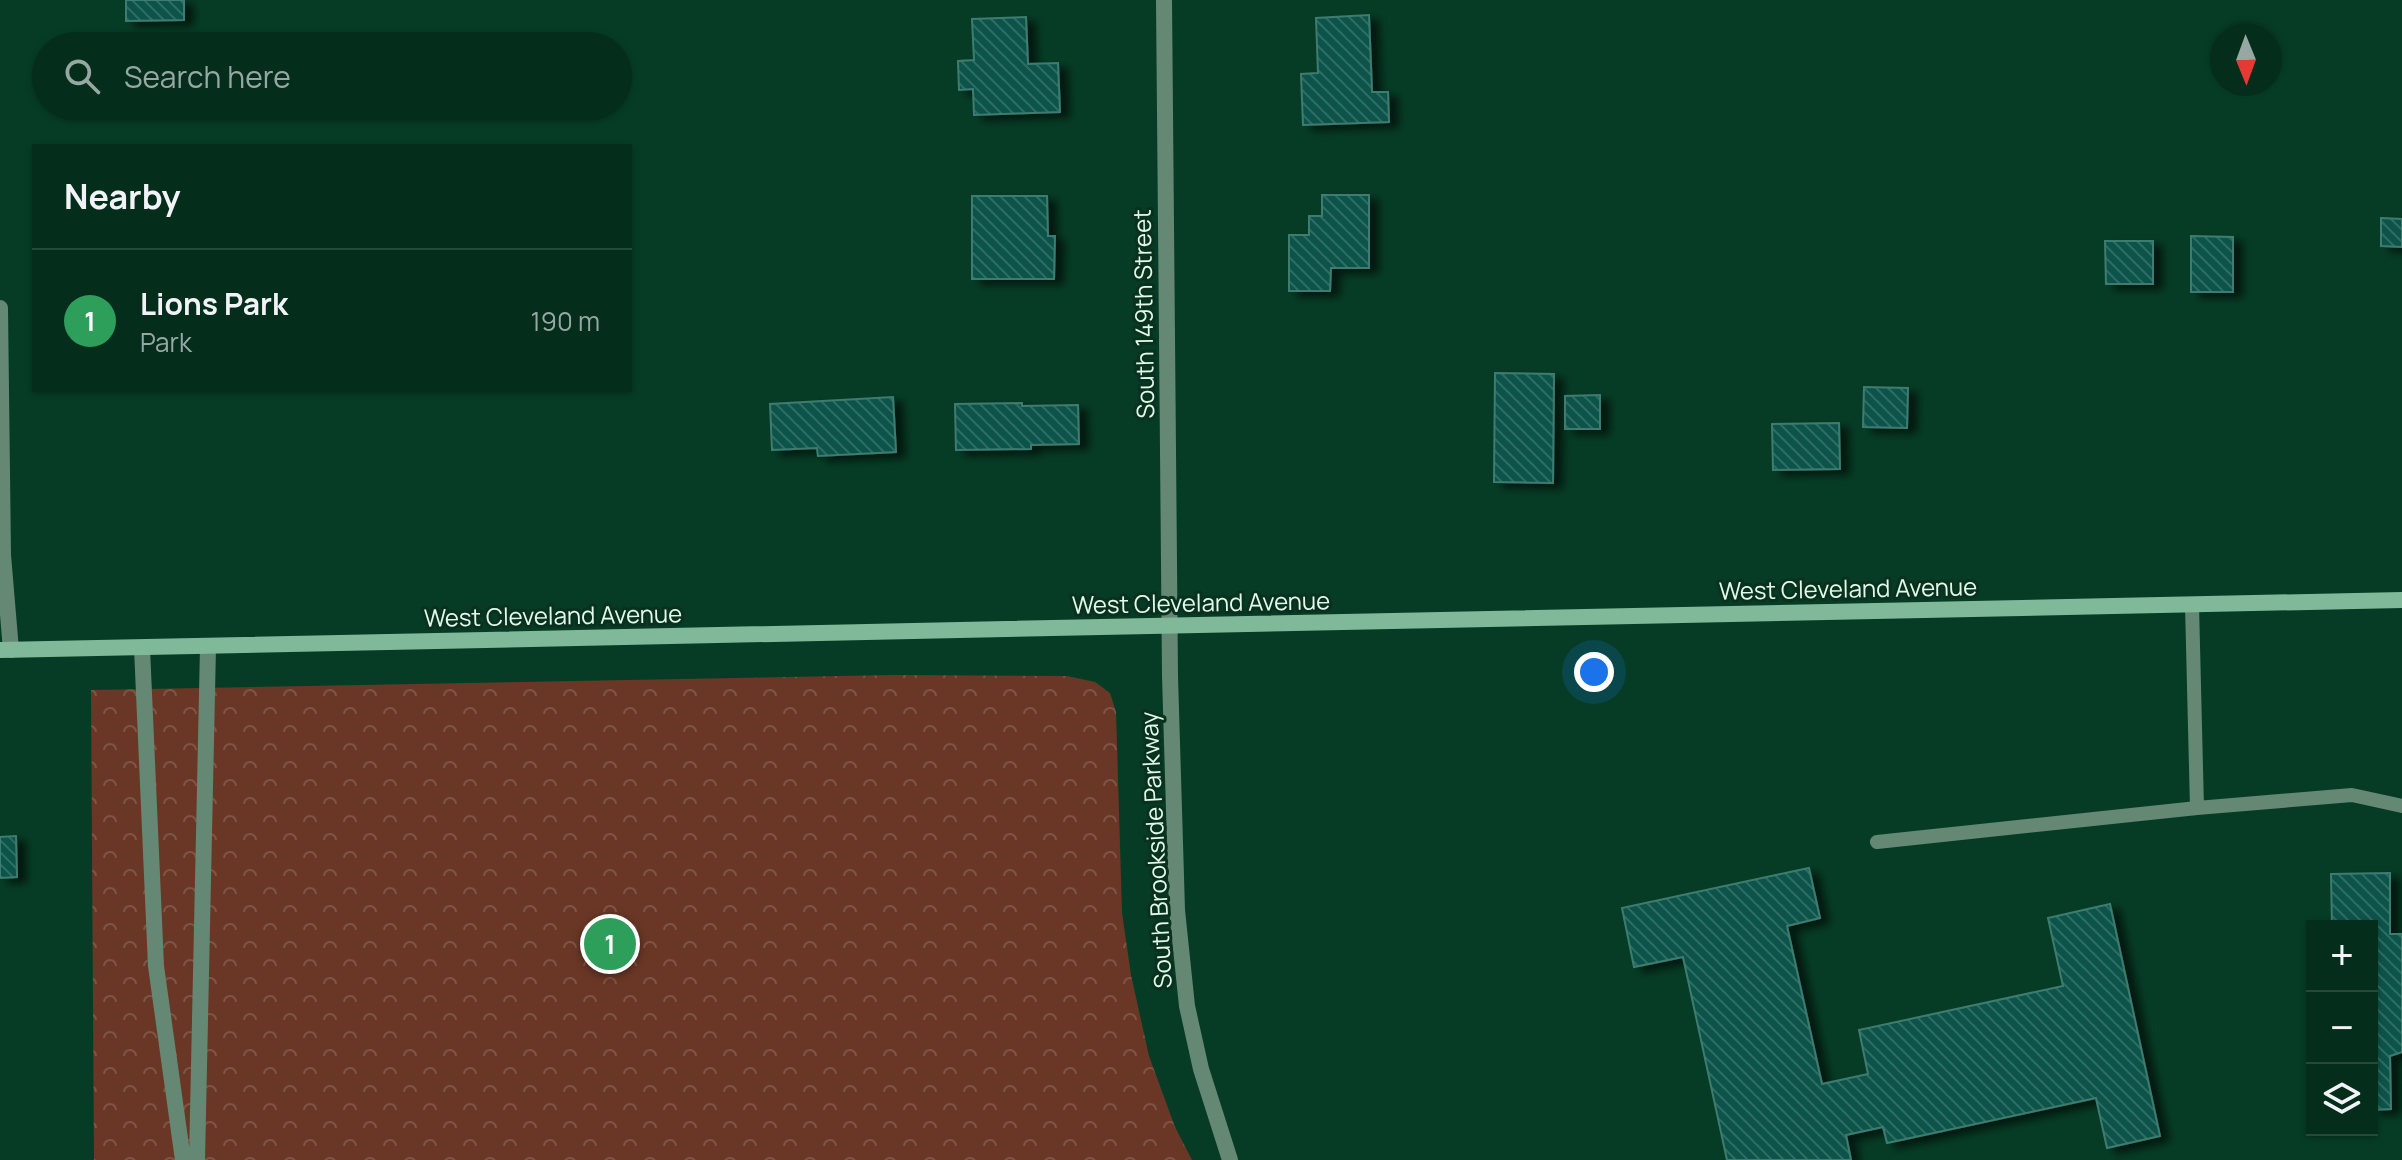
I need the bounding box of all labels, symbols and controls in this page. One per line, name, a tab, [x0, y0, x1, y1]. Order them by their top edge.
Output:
north arrow	[2210, 24, 2282, 96]
search box	[32, 32, 632, 120]
icon: search	[60, 54, 104, 98]
text: Search here	[124, 56, 291, 97]
text: Nearby	[64, 173, 180, 219]
street label: South 149th Street	[1125, 209, 1161, 419]
text: Lions Park	[140, 283, 288, 324]
text: 1	[84, 303, 96, 339]
text: 190 m	[531, 303, 600, 339]
text: Park	[140, 324, 192, 360]
street label: West Cleveland Avenue	[1719, 569, 1977, 607]
street label: West Cleveland Avenue	[1072, 583, 1330, 621]
street label: West Cleveland Avenue	[424, 596, 682, 634]
your location	[1574, 652, 1614, 692]
street label: South Brookside Parkway	[1131, 710, 1179, 989]
pin: 1	[584, 914, 636, 974]
map controls	[2306, 920, 2378, 1136]
button: +	[2306, 920, 2378, 992]
button: −	[2306, 992, 2378, 1064]
button: layers	[2306, 1064, 2378, 1136]

